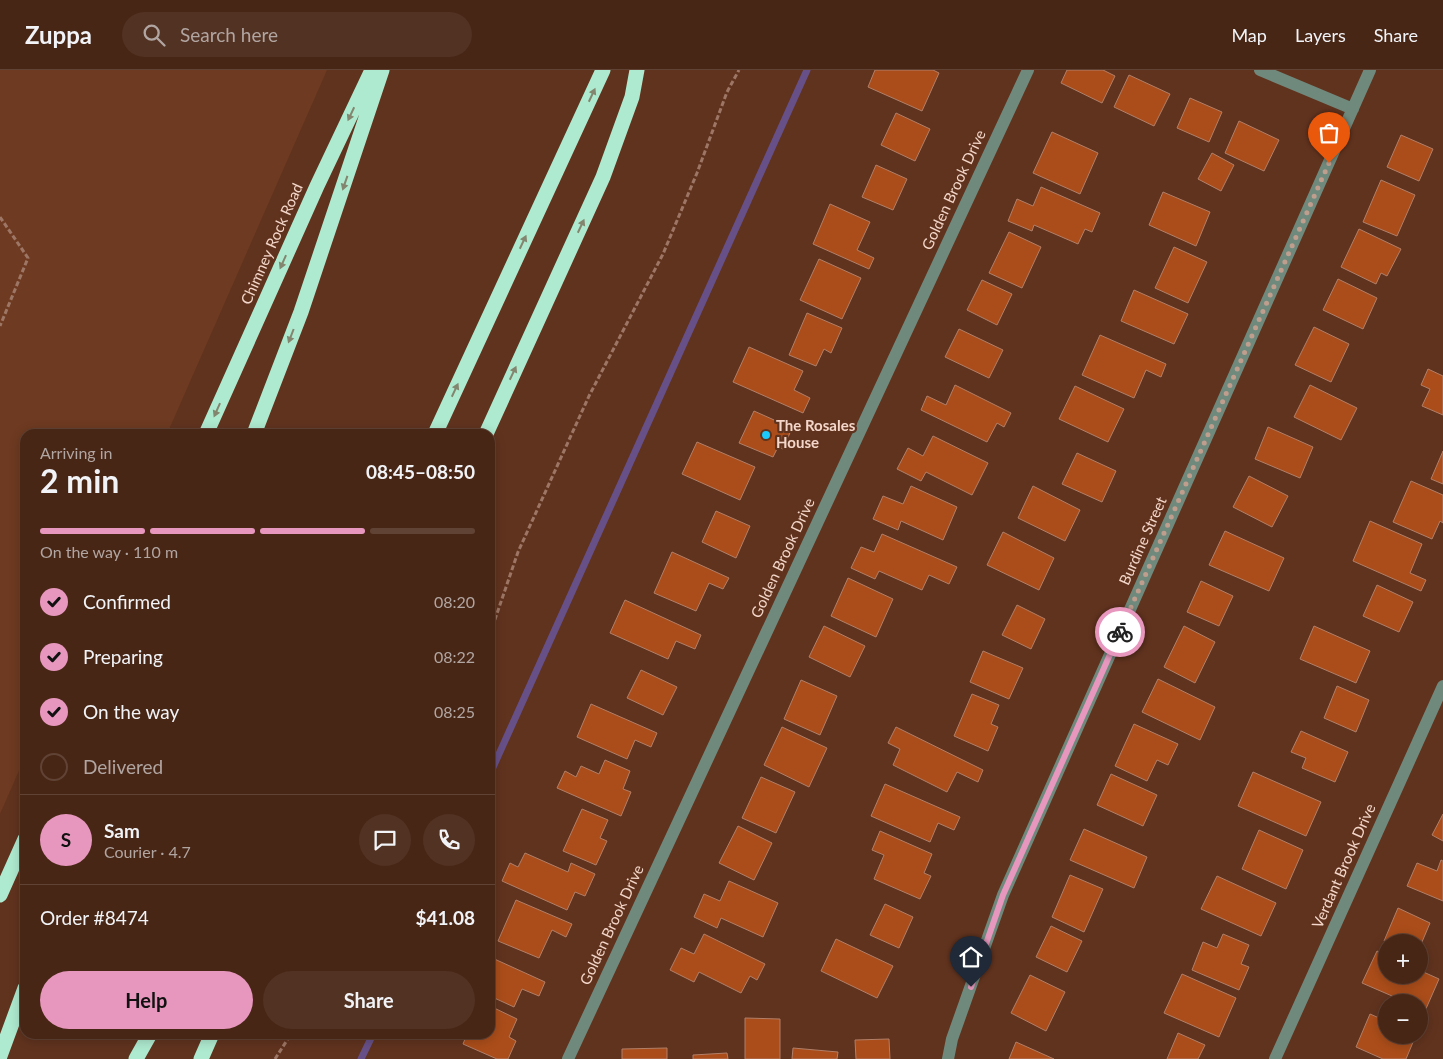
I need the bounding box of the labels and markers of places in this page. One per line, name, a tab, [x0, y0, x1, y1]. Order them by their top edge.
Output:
pin	[1308, 112, 1350, 163]
place label: The Rosales House	[776, 416, 856, 451]
marker: The Rosales House	[760, 429, 772, 441]
pin	[950, 936, 992, 987]

